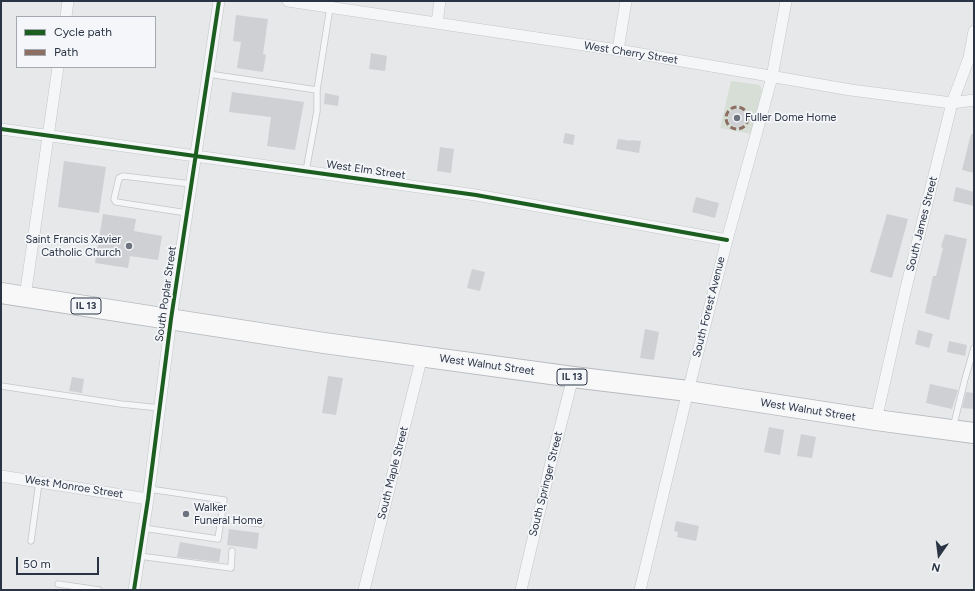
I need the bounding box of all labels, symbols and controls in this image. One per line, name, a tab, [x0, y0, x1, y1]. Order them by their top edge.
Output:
legend	[16, 16, 156, 68]
text: Cycle path	[54, 25, 112, 39]
street label: West Cherry Street	[583, 39, 679, 67]
text: Path	[54, 45, 78, 59]
place label: Fuller Dome Home	[745, 111, 836, 125]
marker: Fuller Dome Home	[732, 113, 742, 123]
street label: West Elm Street	[326, 158, 406, 182]
street label: South James Street	[904, 175, 940, 273]
place label: Saint Francis Xavier Catholic Church	[25, 233, 121, 259]
marker: Saint Francis Xavier Catholic Church	[124, 241, 134, 251]
street label: South Poplar Street	[153, 245, 179, 343]
street label: South Forest Avenue	[690, 255, 728, 359]
road number: IL 13	[71, 298, 101, 314]
street label: West Walnut Street	[438, 352, 536, 378]
road number: IL 13	[557, 369, 587, 385]
street label: West Walnut Street	[759, 396, 857, 424]
street label: South Maple Street	[375, 425, 411, 521]
street label: South Springer Street	[527, 430, 565, 538]
street label: West Monroe Street	[24, 473, 124, 501]
place label: Walker Funeral Home	[194, 501, 263, 527]
marker: Walker Funeral Home	[181, 509, 191, 519]
north arrow	[919, 535, 959, 575]
scale bar	[18, 549, 101, 575]
text: 50 m	[23, 557, 51, 571]
text: N	[930, 560, 942, 574]

